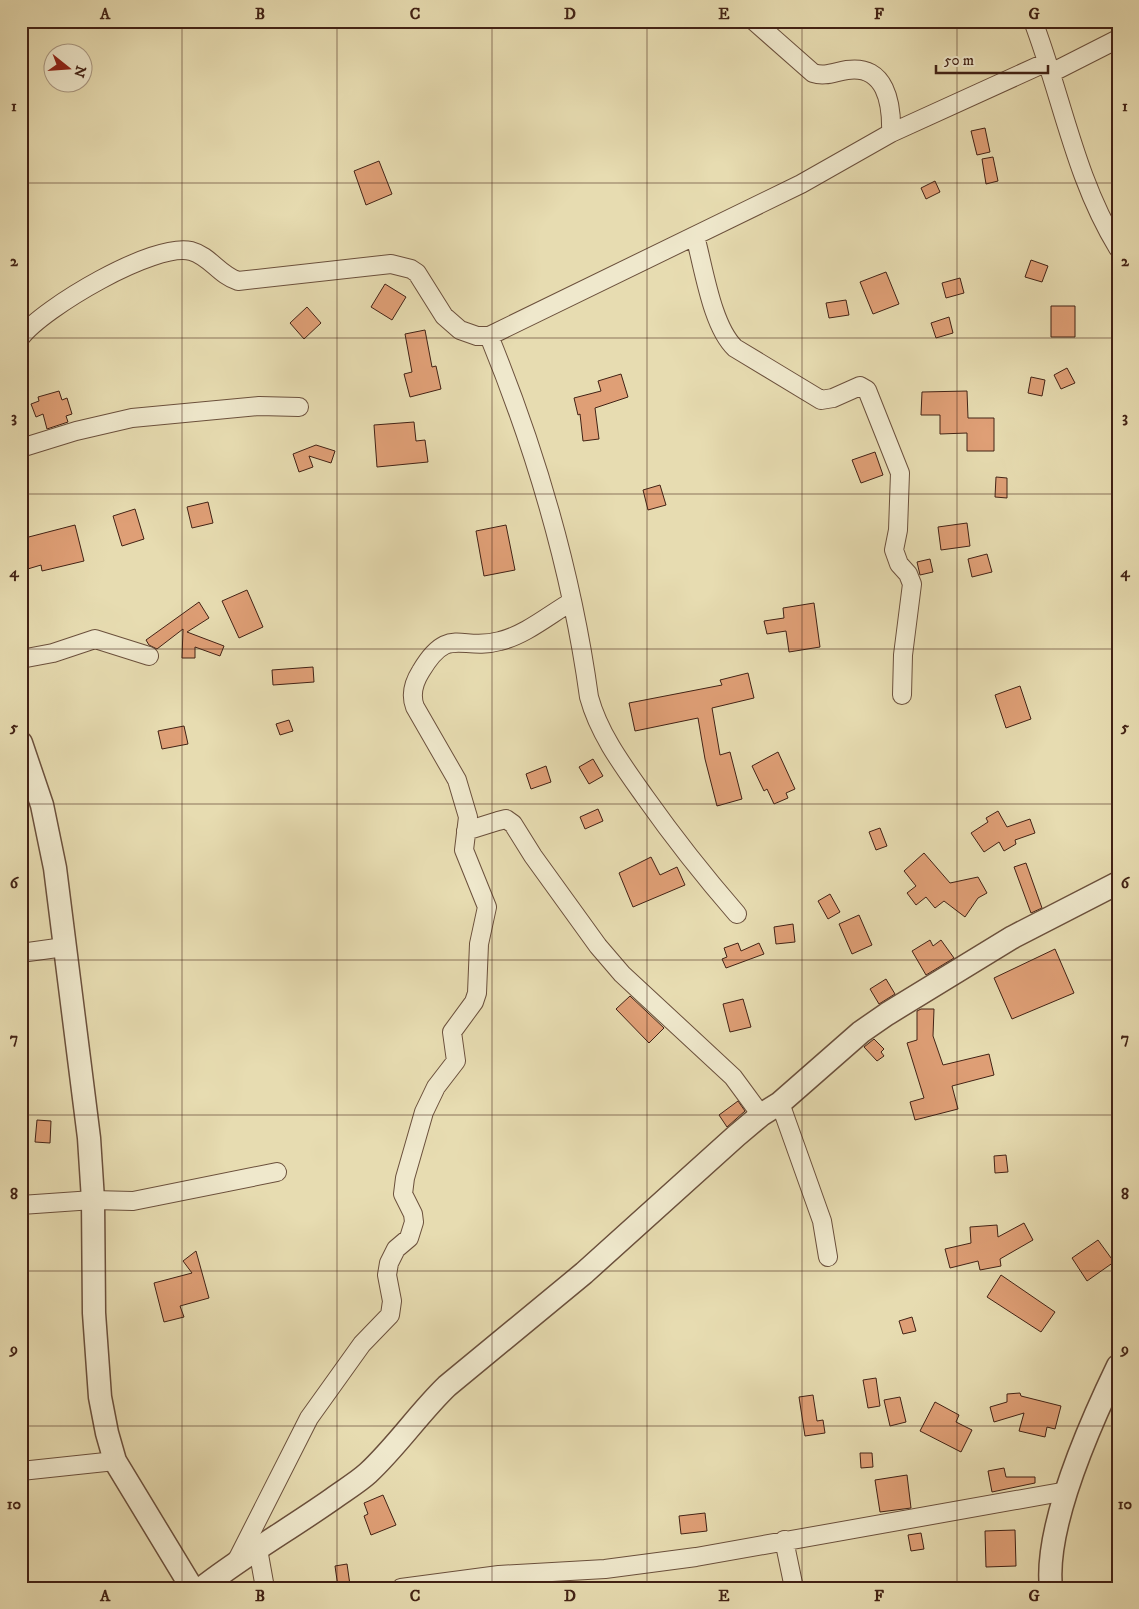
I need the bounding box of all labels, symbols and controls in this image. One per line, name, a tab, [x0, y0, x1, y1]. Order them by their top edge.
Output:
text: A	[99, 4, 111, 24]
text: B	[255, 4, 265, 24]
text: C	[410, 4, 420, 24]
text: D	[564, 4, 576, 24]
text: E	[718, 4, 730, 24]
text: F	[874, 4, 884, 24]
text: G	[1028, 4, 1040, 24]
north arrow	[42, 42, 92, 92]
scale bar	[936, 42, 1049, 74]
text: 50 m	[944, 51, 974, 70]
text: N	[69, 63, 90, 80]
text: 1	[11, 96, 17, 116]
text: 1	[1122, 96, 1128, 116]
text: 2	[10, 251, 19, 271]
text: 2	[1121, 251, 1130, 271]
text: 3	[11, 407, 17, 427]
text: 3	[1122, 407, 1128, 427]
text: 4	[8, 562, 19, 582]
text: 4	[1119, 562, 1130, 582]
text: 5	[9, 717, 18, 737]
text: 5	[1120, 717, 1129, 737]
text: 6	[10, 873, 20, 893]
text: 6	[1121, 873, 1131, 893]
text: 7	[10, 1028, 18, 1048]
text: 7	[1121, 1028, 1129, 1048]
text: 8	[10, 1184, 18, 1204]
text: 8	[1121, 1184, 1129, 1204]
text: 9	[9, 1339, 18, 1359]
text: 9	[1120, 1339, 1129, 1359]
text: 10	[7, 1494, 22, 1514]
text: 10	[1118, 1494, 1133, 1514]
text: A	[99, 1586, 111, 1606]
text: B	[255, 1586, 265, 1606]
text: C	[410, 1586, 420, 1606]
text: D	[564, 1586, 576, 1606]
text: E	[718, 1586, 730, 1606]
text: F	[874, 1586, 884, 1606]
text: G	[1028, 1586, 1040, 1606]

